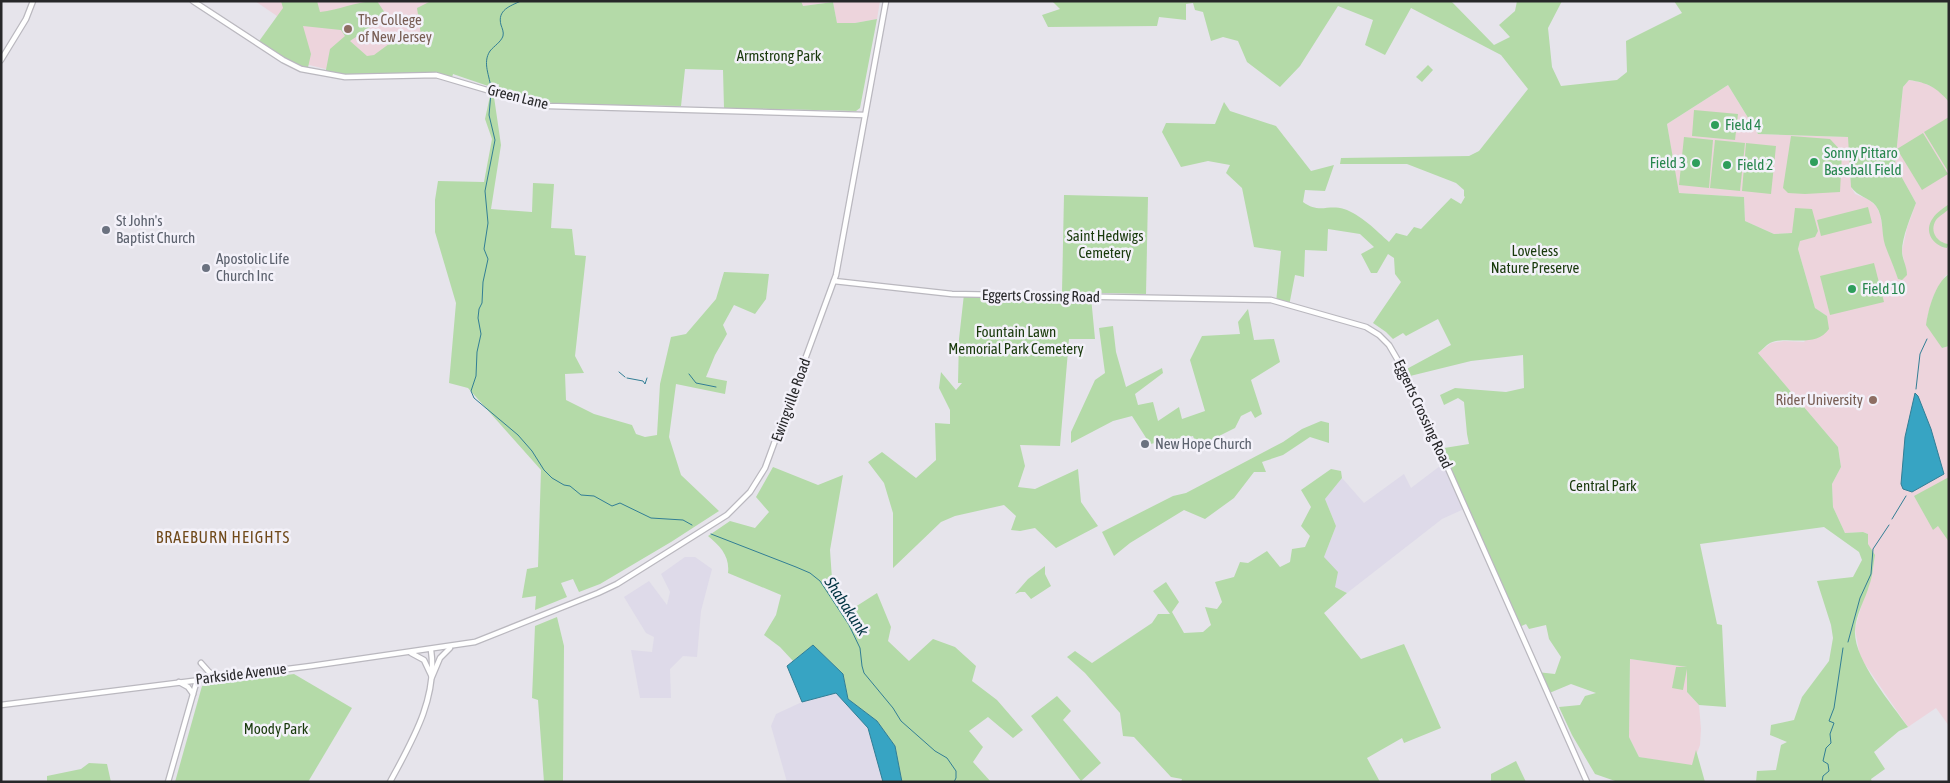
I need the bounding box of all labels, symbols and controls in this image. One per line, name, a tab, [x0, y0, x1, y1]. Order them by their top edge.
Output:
place label: The College of New Jersey	[358, 11, 432, 45]
marker: The College of New Jersey	[342, 23, 354, 35]
park label: Armstrong Park	[737, 47, 822, 64]
street label: Green Lane	[486, 81, 550, 112]
place label: Field 4	[1725, 116, 1761, 133]
marker: Field 4	[1709, 119, 1721, 131]
place label: Sonny Pittaro Baseball Field	[1824, 144, 1902, 178]
place label: Field 3	[1650, 154, 1686, 171]
place label: Field 2	[1737, 156, 1773, 173]
marker: Sonny Pittaro Baseball Field	[1808, 156, 1820, 168]
marker: Field 3	[1690, 157, 1702, 169]
marker: Field 2	[1721, 159, 1733, 171]
place label: St John's Baptist Church	[116, 212, 195, 246]
marker: St John's Baptist Church	[100, 224, 112, 236]
park label: Saint Hedwigs Cemetery	[1066, 227, 1144, 261]
park label: Loveless Nature Preserve	[1491, 242, 1580, 276]
place label: Apostolic Life Church Inc	[216, 250, 289, 284]
marker: Apostolic Life Church Inc	[200, 262, 212, 274]
place label: Field 10	[1862, 280, 1905, 297]
marker: Field 10	[1846, 283, 1858, 295]
street label: Eggerts Crossing Road	[982, 286, 1100, 305]
park label: Fountain Lawn Memorial Park Cemetery	[948, 323, 1084, 357]
street label: Ewingville Road	[768, 356, 813, 444]
street label: Eggerts Crossing Road	[1391, 357, 1456, 471]
place label: Rider University	[1776, 391, 1863, 408]
marker: Rider University	[1867, 394, 1879, 406]
place label: New Hope Church	[1155, 435, 1252, 452]
marker: New Hope Church	[1139, 438, 1151, 450]
park label: Central Park	[1569, 477, 1637, 494]
district label: BRAEBURN HEIGHTS	[156, 528, 290, 546]
water label: Shabakunk	[821, 572, 873, 640]
street label: Parkside Avenue	[195, 659, 287, 688]
park label: Moody Park	[244, 720, 309, 737]

